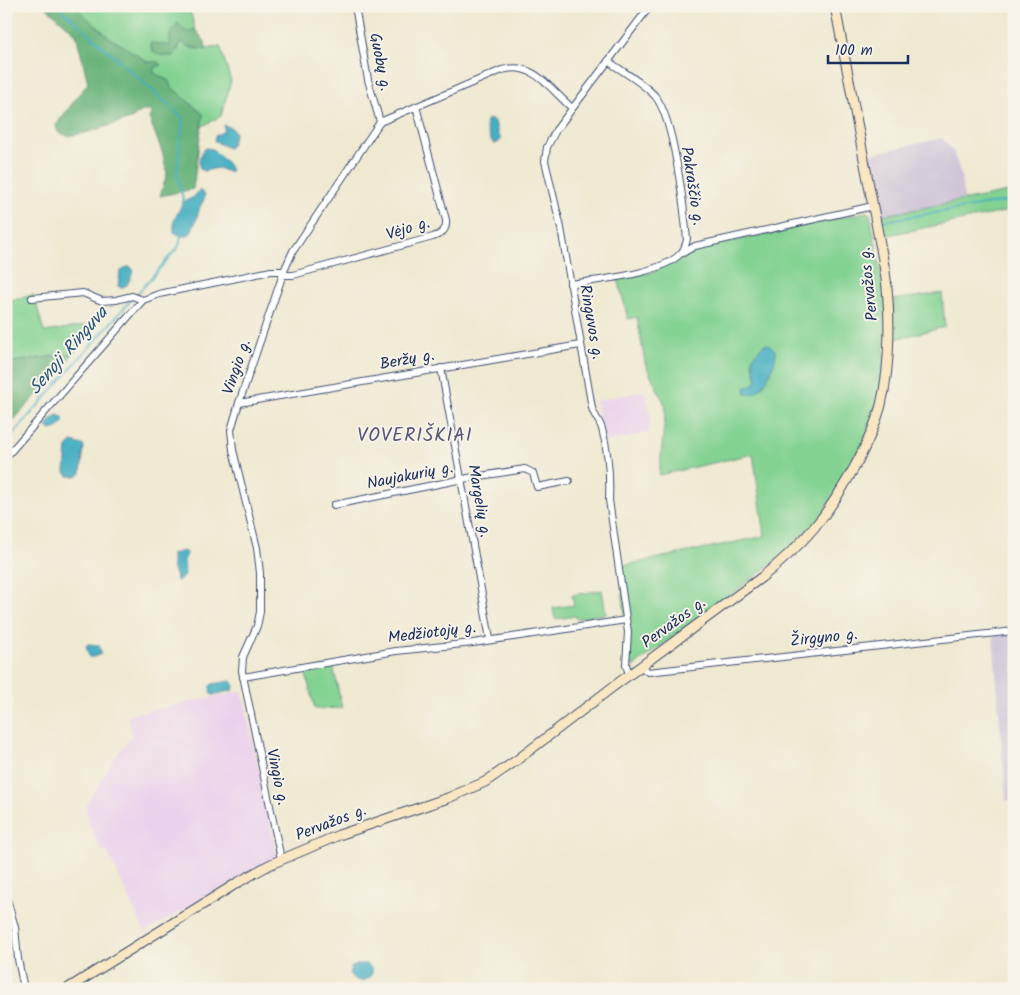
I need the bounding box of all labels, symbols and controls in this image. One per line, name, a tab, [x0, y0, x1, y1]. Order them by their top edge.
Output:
street label: Guobų g.	[362, 31, 398, 93]
scale bar	[828, 32, 908, 64]
text: 100 m	[835, 39, 873, 63]
street label: Pakraščio g.	[673, 145, 711, 227]
street label: Vėjo g.	[383, 211, 433, 247]
street label: Pervažos g.	[853, 246, 885, 322]
street label: Ringuvos g.	[572, 283, 610, 361]
water label: Senoji Ringuva	[22, 299, 117, 402]
street label: Vingio g.	[216, 336, 258, 398]
street label: Beržų g.	[378, 343, 436, 377]
district label: VOVERIŠKIAI	[357, 421, 473, 451]
street label: Naujakurių g.	[365, 455, 455, 497]
street label: Margelių g.	[460, 463, 498, 539]
street label: Pervažos g.	[637, 591, 711, 655]
street label: Medžiotojų g.	[386, 615, 478, 651]
street label: Žirgyno g.	[789, 622, 859, 654]
street label: Vingio g.	[259, 746, 295, 808]
street label: Pervažos g.	[292, 798, 370, 848]

